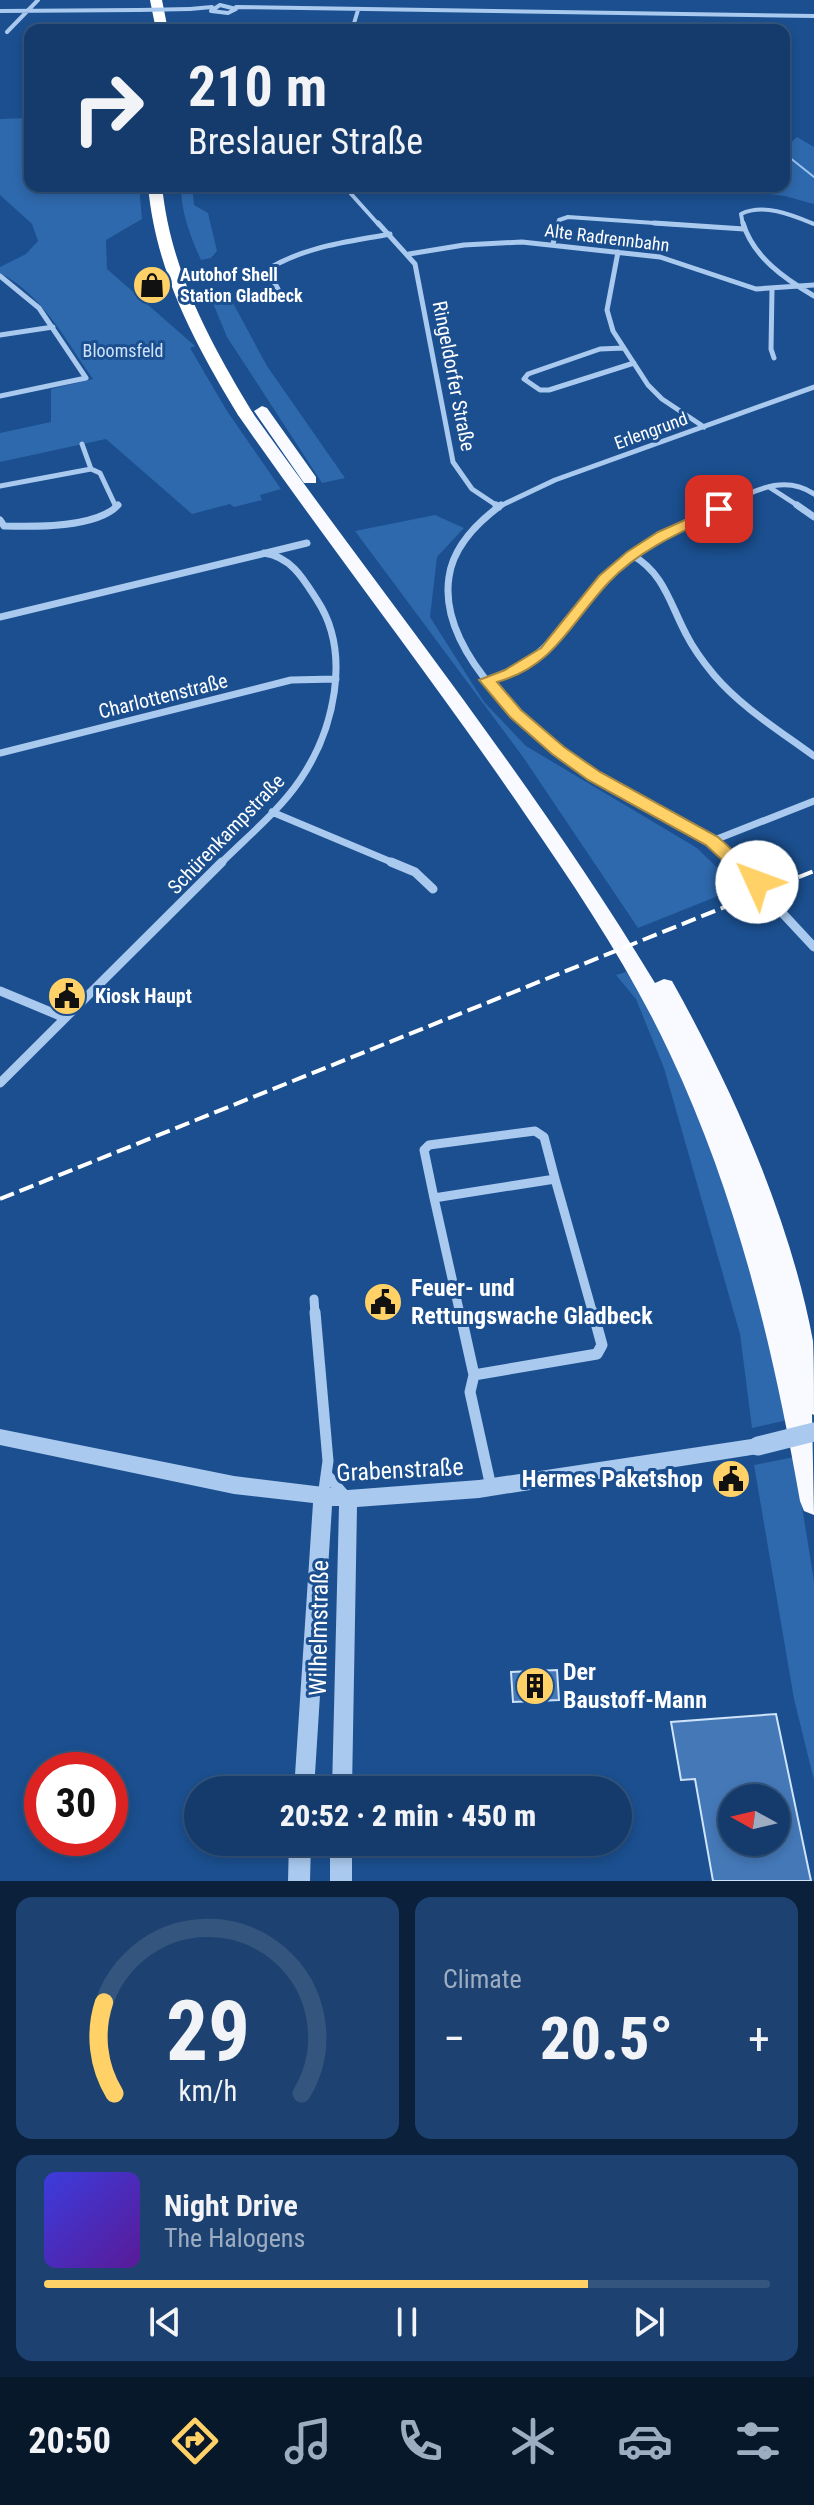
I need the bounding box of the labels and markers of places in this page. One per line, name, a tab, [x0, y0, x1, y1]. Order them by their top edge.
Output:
shop icon: Autohof Shell Station Gladbeck	[131, 264, 173, 306]
place label: Autohof Shell Station Gladbeck	[180, 264, 303, 306]
pin	[685, 475, 753, 543]
public building icon: Kiosk Haupt	[46, 975, 88, 1017]
place label: Kiosk Haupt	[95, 984, 192, 1008]
place label: Feuer- und Rettungswache Gladbeck	[411, 1274, 653, 1330]
public building icon: Feuer- und Rettungswache Gladbeck	[362, 1281, 404, 1323]
public building icon: Hermes Paketshop	[710, 1458, 752, 1500]
place label: Hermes Paketshop	[522, 1465, 703, 1493]
place label: Der Baustoff-Mann	[563, 1658, 707, 1714]
building icon: Der Baustoff-Mann	[514, 1665, 556, 1707]

